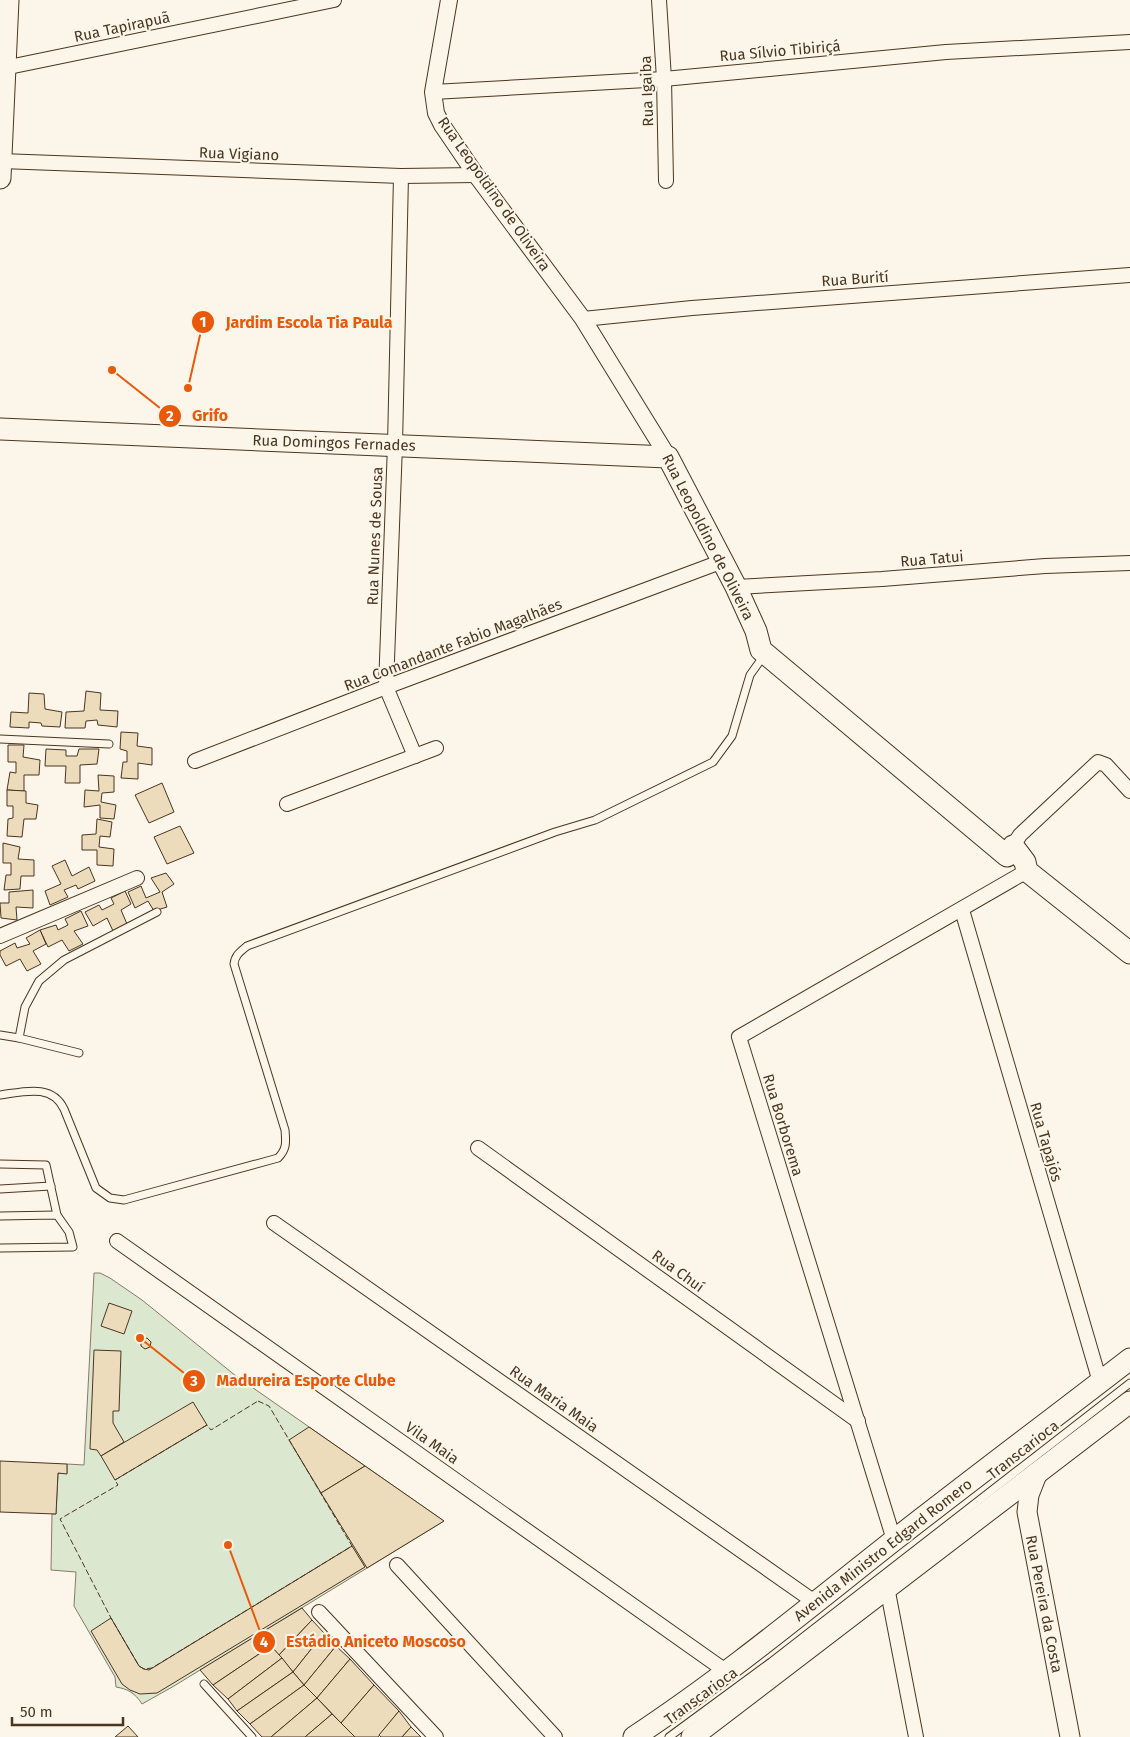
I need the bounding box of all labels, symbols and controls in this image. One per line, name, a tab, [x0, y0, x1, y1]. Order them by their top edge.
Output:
street label: Rua Tapirapuã	[72, 8, 172, 46]
street label: Rua Sílvio Tibiriçá	[719, 37, 841, 65]
street label: Rua Igaiba	[637, 55, 657, 127]
street label: Rua Leopoldino de Oliveira	[434, 113, 554, 275]
street label: Rua Vigiano	[199, 144, 279, 164]
street label: Rua Burití	[821, 268, 889, 290]
callout: Jardim Escola Tia Paula	[190, 306, 402, 337]
text: 1	[200, 313, 206, 331]
text: Jardim Escola Tia Paula	[224, 313, 393, 332]
callout: Grifo	[157, 400, 238, 431]
text: Grifo	[192, 406, 228, 425]
text: 2	[166, 407, 174, 425]
street label: Rua Domingos Fernades	[252, 431, 416, 455]
street label: Rua Leopoldino de Oliveira	[658, 451, 758, 623]
street label: Rua Nunes de Sousa	[364, 466, 386, 606]
street label: Rua Tatui	[900, 547, 964, 571]
street label: Rua Comandante Fabio Magalhães	[341, 595, 565, 695]
street label: Rua Borborema	[759, 1072, 807, 1178]
street label: Rua Tapajós	[1026, 1100, 1066, 1184]
street label: Rua Chuí	[648, 1246, 708, 1296]
street label: Rua Maria Maia	[506, 1362, 602, 1436]
callout: Madureira Esporte Clube	[181, 1365, 405, 1396]
text: Madureira Esporte Clube	[216, 1371, 396, 1390]
text: 3	[189, 1372, 198, 1390]
street label: Transcarioca	[984, 1417, 1062, 1483]
street label: Vila Maia	[402, 1418, 462, 1468]
street label: Avenida Ministro Edgard Romero	[790, 1475, 976, 1625]
street label: Rua Pereira da Costa	[1022, 1534, 1066, 1674]
callout: Estádio Aniceto Moscoso	[251, 1626, 476, 1657]
text: Estádio Aniceto Moscoso	[286, 1632, 466, 1651]
text: 4	[260, 1633, 269, 1651]
street label: Transcarioca	[661, 1664, 741, 1728]
scale bar	[12, 1694, 124, 1726]
text: 50 m	[20, 1703, 53, 1721]

